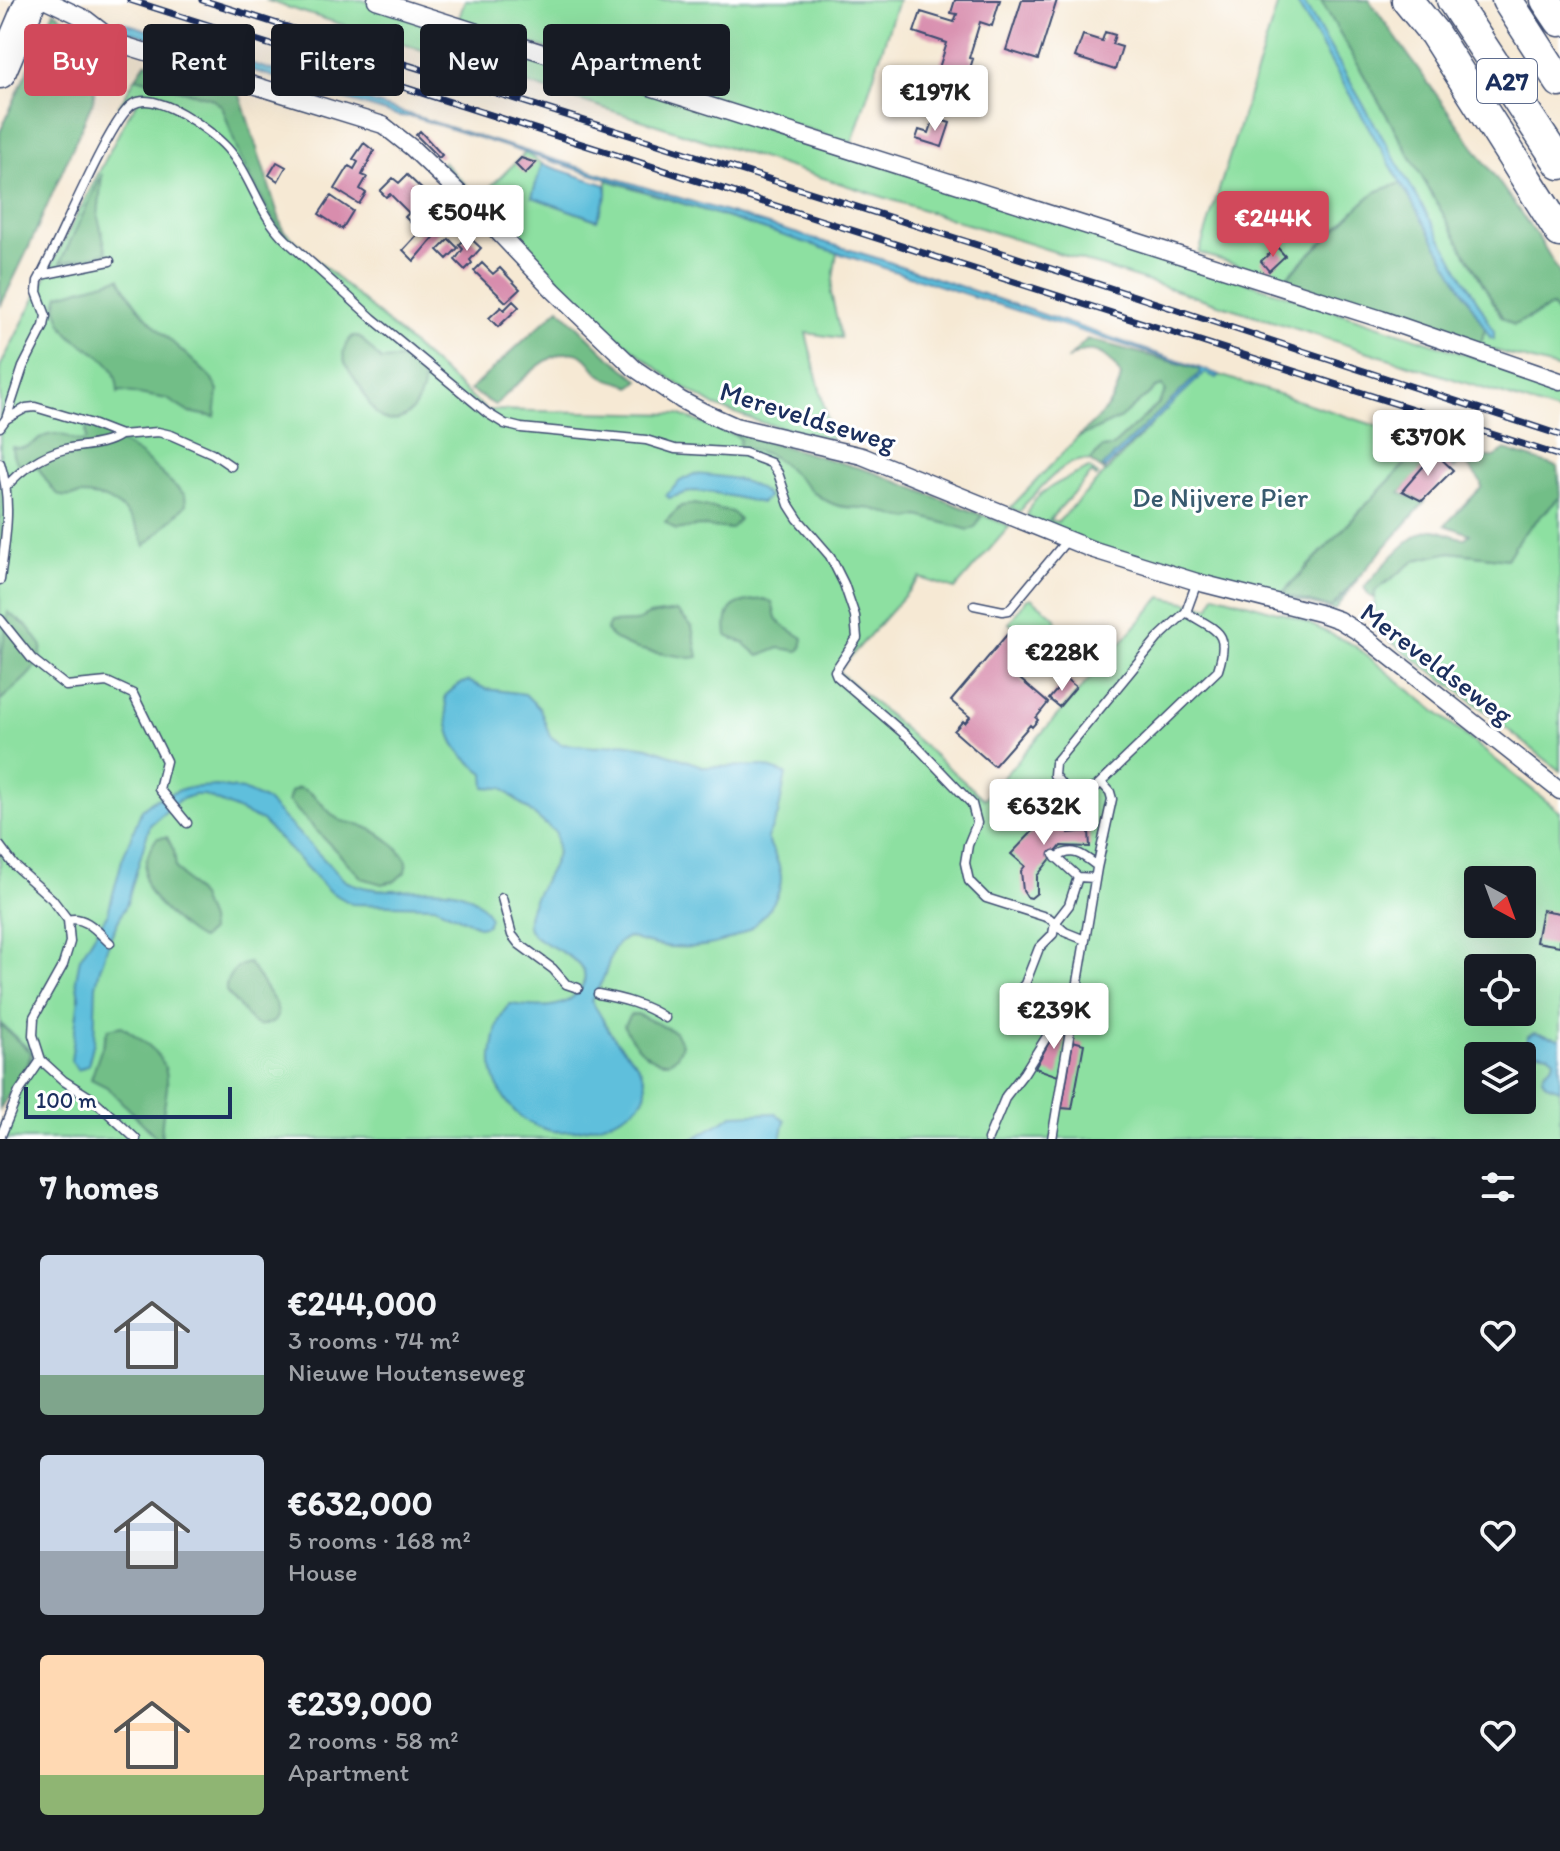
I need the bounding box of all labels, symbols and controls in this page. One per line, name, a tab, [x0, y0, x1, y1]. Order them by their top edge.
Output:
chip: Buy	[24, 24, 127, 96]
chip: Rent	[143, 24, 255, 96]
chip: Filters	[271, 24, 404, 96]
chip: New	[420, 24, 527, 96]
chip: Apartment	[543, 24, 730, 96]
road number: A27	[1477, 59, 1537, 103]
pin: €197K	[879, 65, 991, 133]
text: €197K	[900, 75, 970, 107]
pin: €504K	[411, 185, 523, 253]
pin: €244K	[1217, 191, 1329, 259]
text: €504K	[429, 195, 505, 227]
text: €244K	[1235, 201, 1311, 233]
street label: Mereveldseweg	[716, 373, 901, 459]
pin: €370K	[1372, 410, 1484, 478]
text: €370K	[1391, 420, 1465, 452]
park label: De Nijvere Pier	[1132, 480, 1308, 514]
street label: Mereveldseweg	[1354, 595, 1520, 732]
pin: €228K	[1006, 625, 1118, 693]
text: €228K	[1025, 635, 1099, 667]
pin: €632K	[988, 779, 1100, 847]
text: €632K	[1007, 789, 1081, 821]
north arrow	[1464, 866, 1536, 938]
map controls	[1464, 866, 1536, 1114]
button: locate	[1464, 954, 1536, 1026]
pin: €239K	[998, 983, 1110, 1051]
text: €239K	[1018, 993, 1090, 1025]
button: layers	[1464, 1042, 1536, 1114]
scale bar	[24, 1083, 232, 1119]
text: 100 m	[36, 1087, 97, 1114]
icon: filters	[1476, 1165, 1520, 1209]
text: 7 homes	[40, 1167, 159, 1208]
text: €244,000	[288, 1283, 437, 1324]
icon: home	[104, 1287, 200, 1383]
icon: heart	[1476, 1313, 1520, 1357]
text: 3 rooms · 74 m²	[288, 1324, 460, 1356]
text: Nieuwe Houtenseweg	[288, 1356, 525, 1388]
text: €632,000	[288, 1483, 433, 1524]
icon: home	[104, 1487, 200, 1583]
icon: heart	[1476, 1513, 1520, 1557]
text: 5 rooms · 168 m²	[288, 1524, 471, 1556]
text: House	[288, 1556, 358, 1588]
text: €239,000	[288, 1683, 433, 1724]
icon: home	[104, 1687, 200, 1783]
icon: heart	[1476, 1713, 1520, 1757]
text: 2 rooms · 58 m²	[288, 1724, 459, 1756]
text: Apartment	[288, 1756, 409, 1788]

